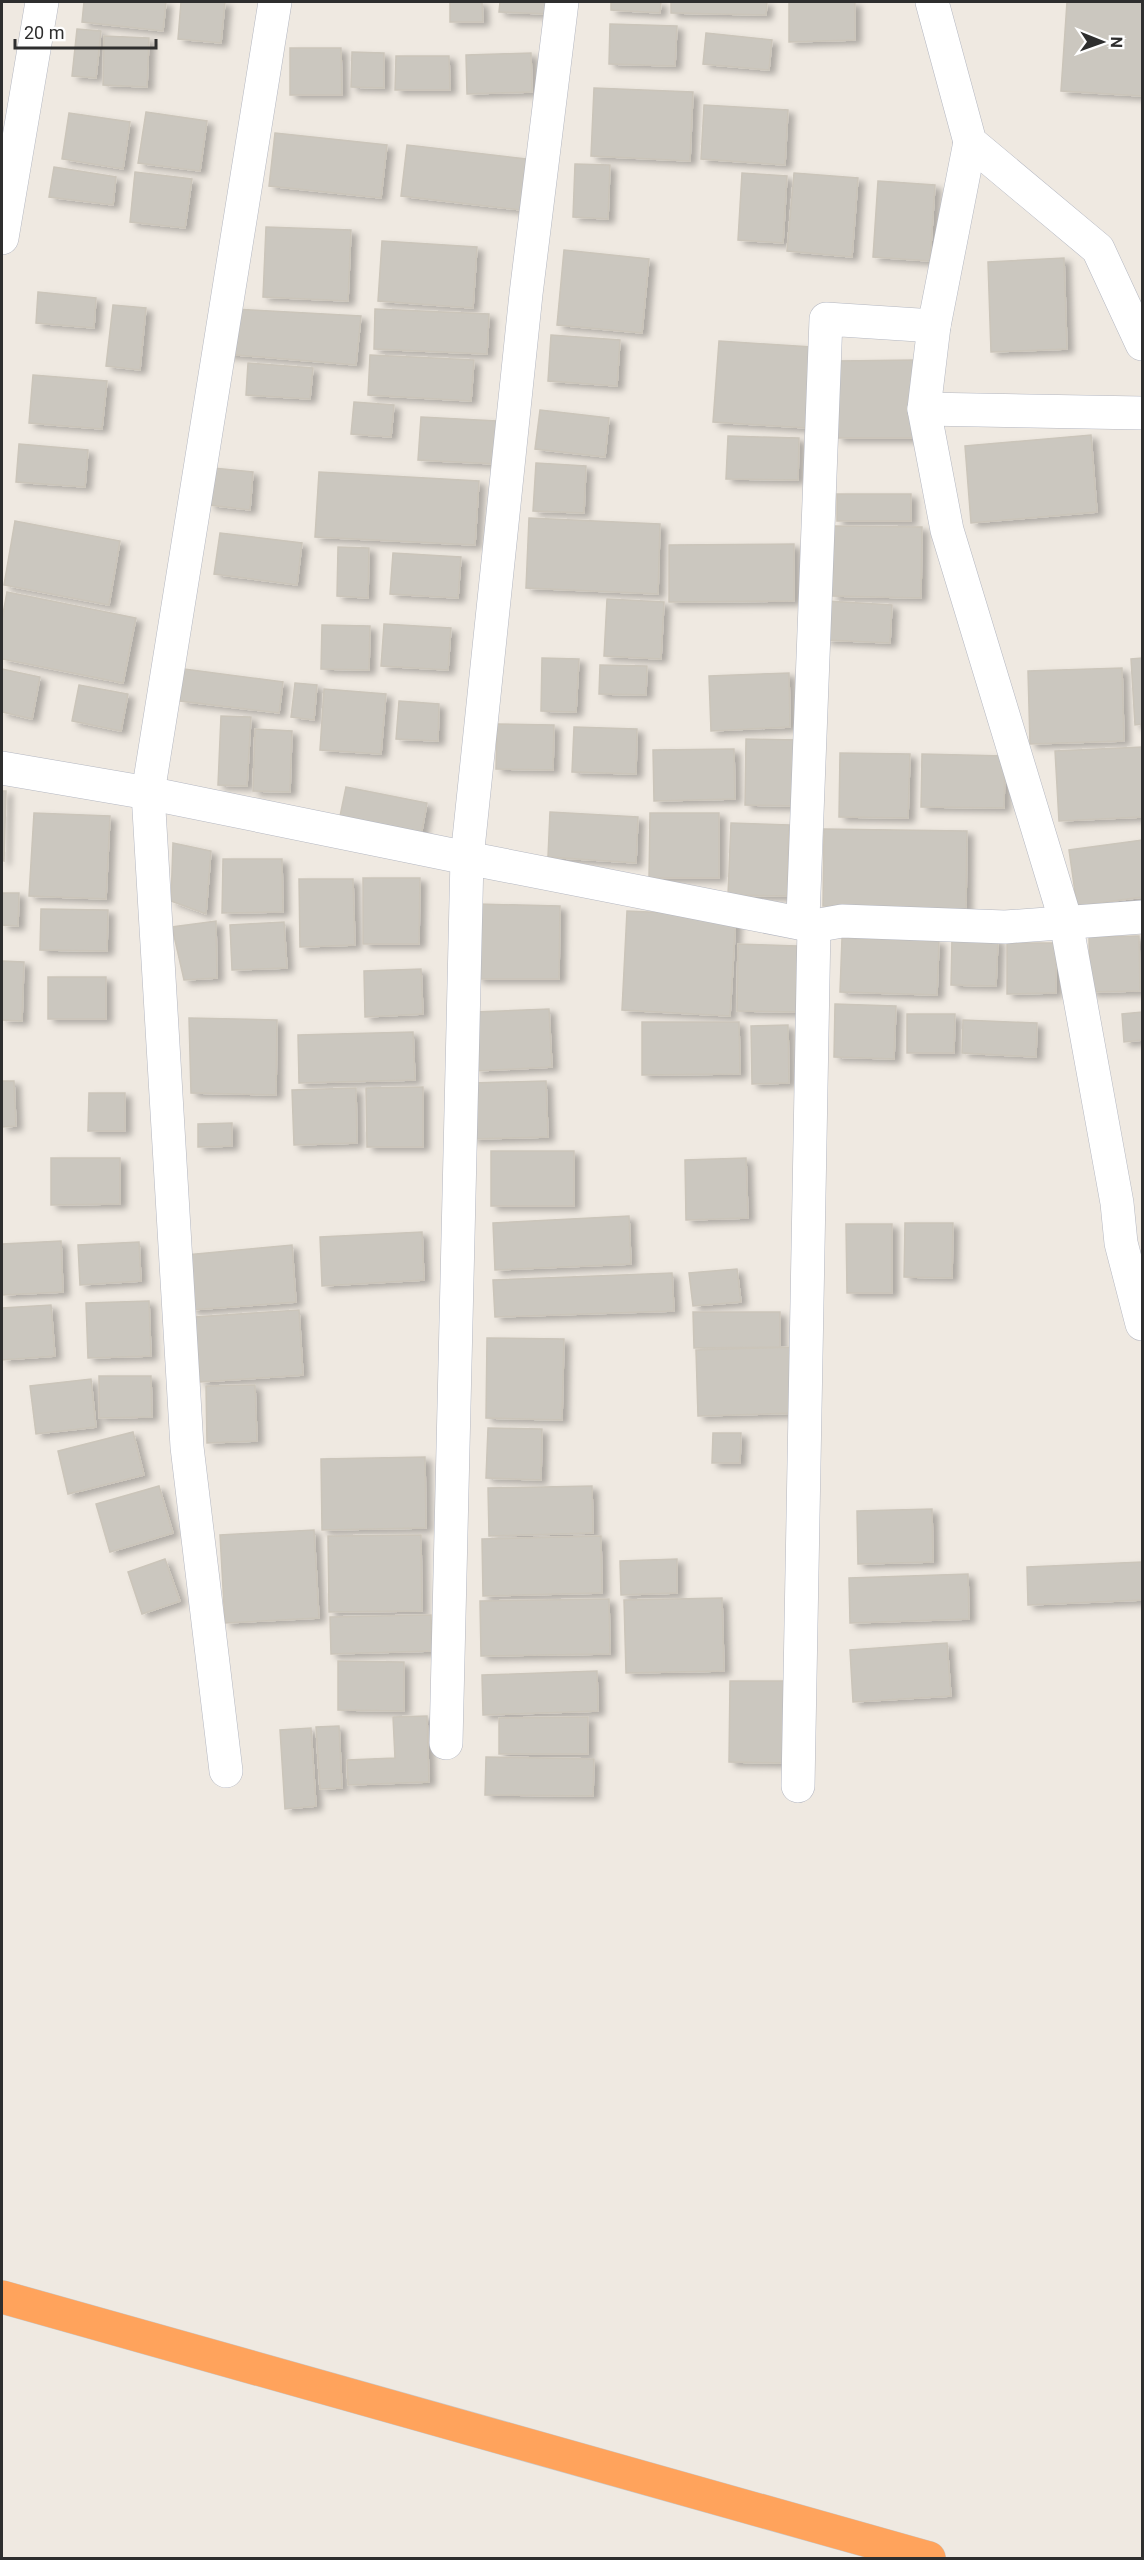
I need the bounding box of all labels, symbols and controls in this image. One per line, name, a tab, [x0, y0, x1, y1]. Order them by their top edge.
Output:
scale bar	[15, 12, 156, 50]
north arrow	[1072, 12, 1132, 72]
text: 20 m	[24, 22, 64, 43]
text: N	[1107, 36, 1126, 48]

